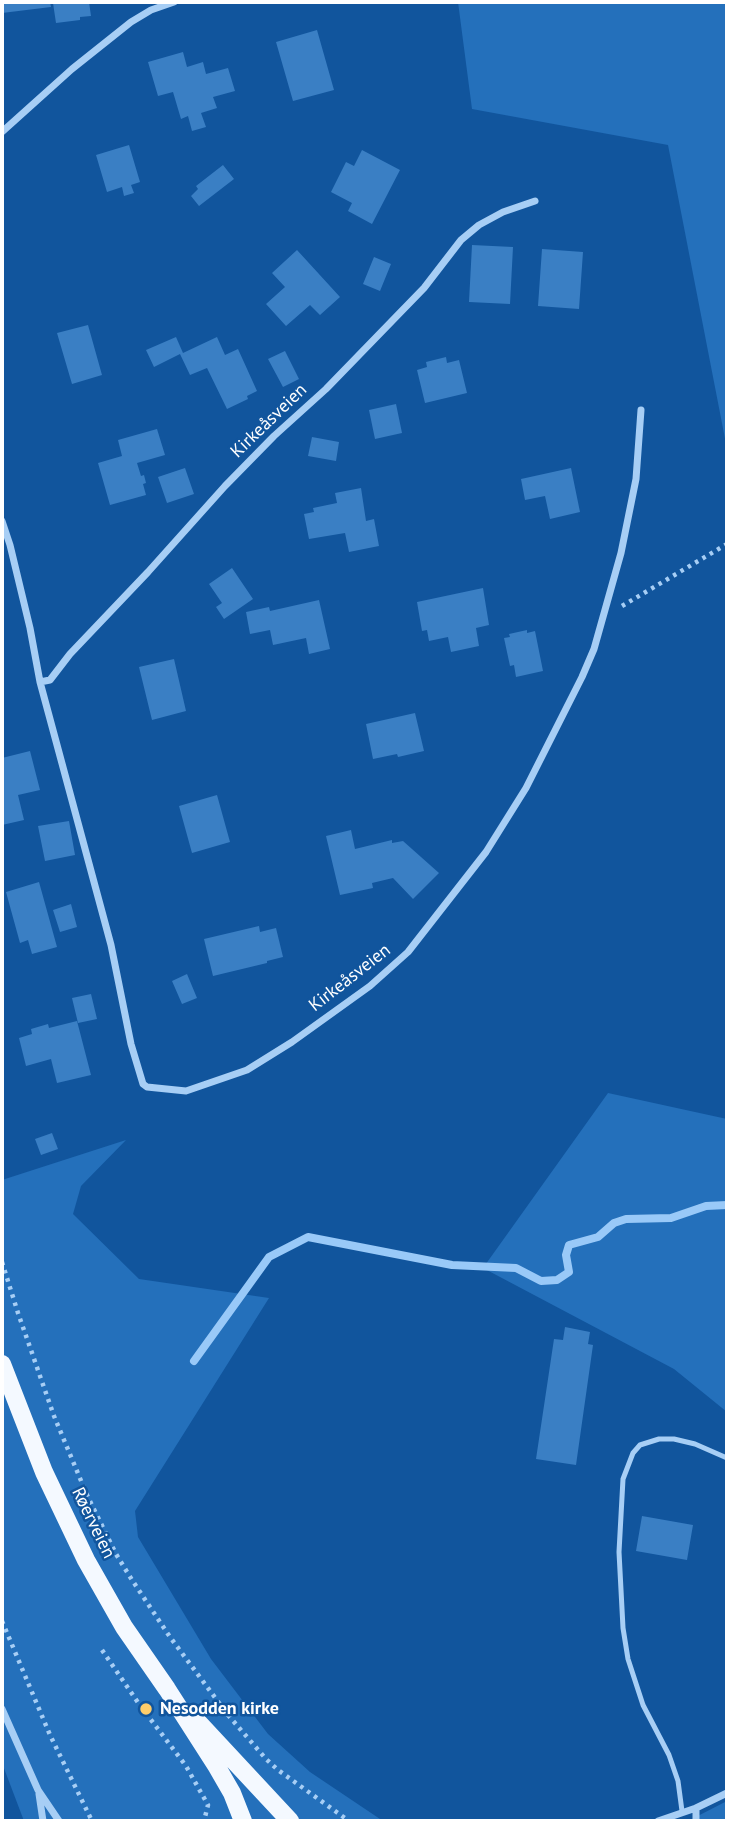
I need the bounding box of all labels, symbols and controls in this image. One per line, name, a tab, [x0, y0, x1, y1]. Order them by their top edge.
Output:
street label: Kirkeåsveien	[226, 379, 312, 463]
street label: Kirkeåsveien	[305, 940, 395, 1016]
street label: Røerveien	[67, 1484, 119, 1562]
place label: Nesodden kirke	[160, 1698, 279, 1720]
marker: Nesodden kirke	[138, 1701, 154, 1717]

